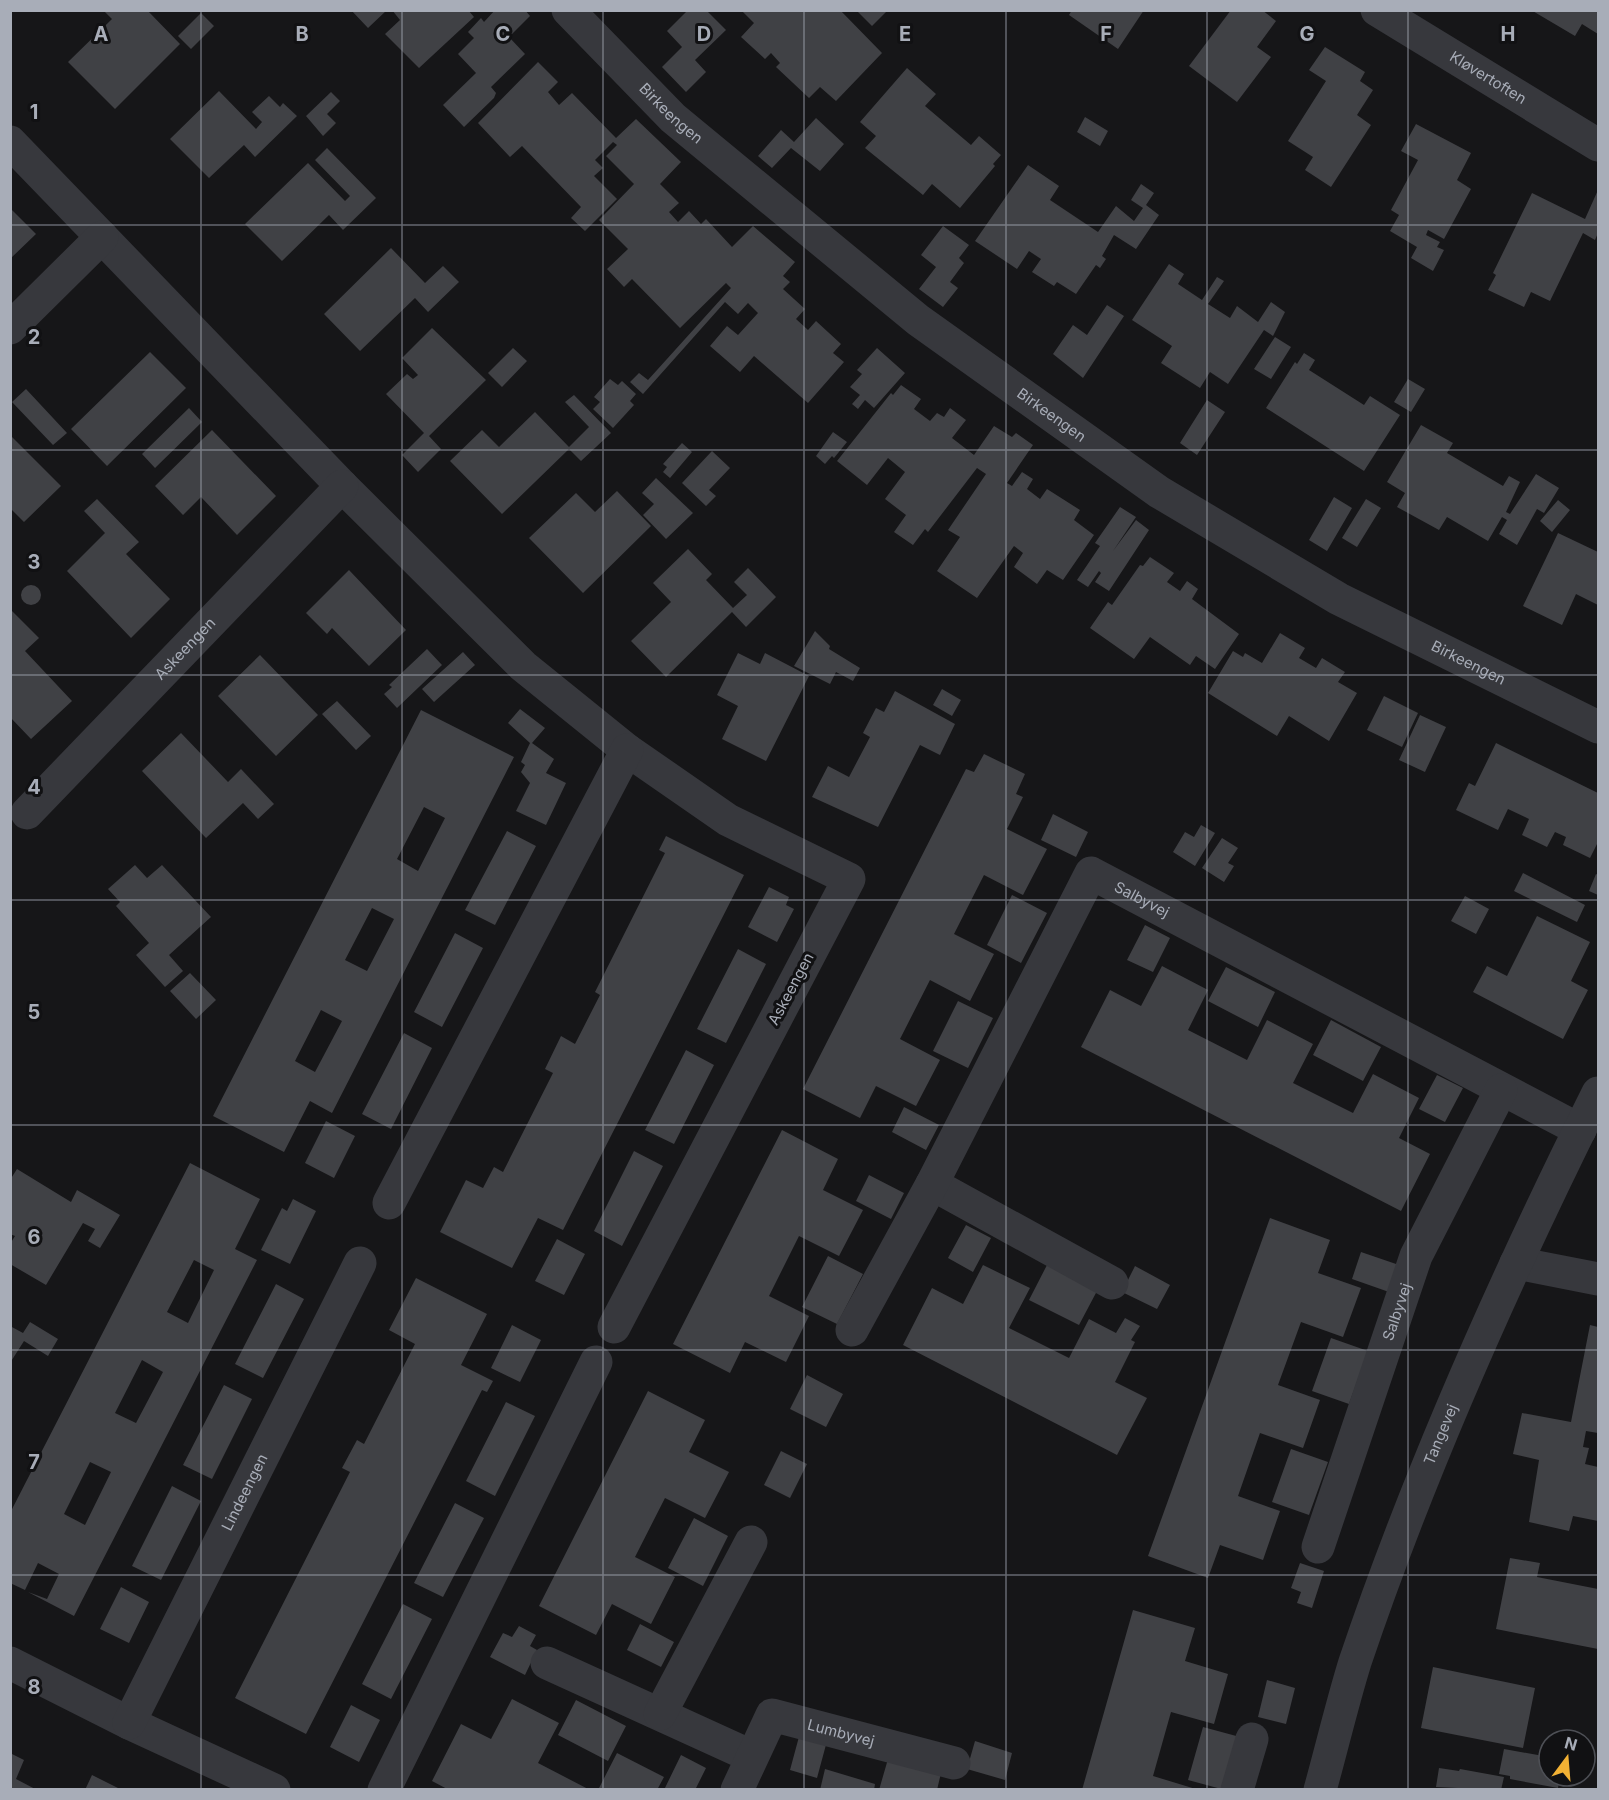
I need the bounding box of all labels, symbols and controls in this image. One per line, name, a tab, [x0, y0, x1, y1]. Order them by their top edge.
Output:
text: A	[94, 22, 109, 46]
text: B	[295, 22, 309, 46]
text: C	[496, 22, 510, 46]
text: D	[697, 22, 711, 46]
text: E	[899, 22, 911, 46]
text: F	[1100, 22, 1112, 46]
text: G	[1299, 22, 1315, 46]
text: H	[1501, 22, 1515, 46]
street label: Kløvertoften	[1446, 47, 1530, 108]
street label: Birkeengen	[635, 79, 707, 148]
text: 1	[30, 100, 38, 124]
text: 2	[28, 325, 40, 349]
street label: Birkeengen	[1013, 384, 1090, 446]
text: 3	[28, 550, 40, 574]
street label: Askeengen	[150, 613, 219, 684]
street label: Birkeengen	[1428, 636, 1509, 689]
text: 4	[27, 775, 41, 799]
street label: Salbyvej	[1111, 877, 1173, 921]
street label: Askeengen	[764, 949, 818, 1028]
text: 5	[28, 1000, 40, 1024]
text: 6	[28, 1225, 41, 1249]
street label: Salbyvej	[1378, 1281, 1415, 1343]
street label: Tangevej	[1419, 1401, 1462, 1467]
text: 7	[28, 1450, 40, 1474]
street label: Lindeengen	[217, 1451, 272, 1534]
text: 8	[27, 1675, 41, 1699]
street label: Lumbyvej	[806, 1715, 876, 1751]
north arrow	[1537, 1728, 1597, 1788]
text: N	[1563, 1732, 1580, 1755]

